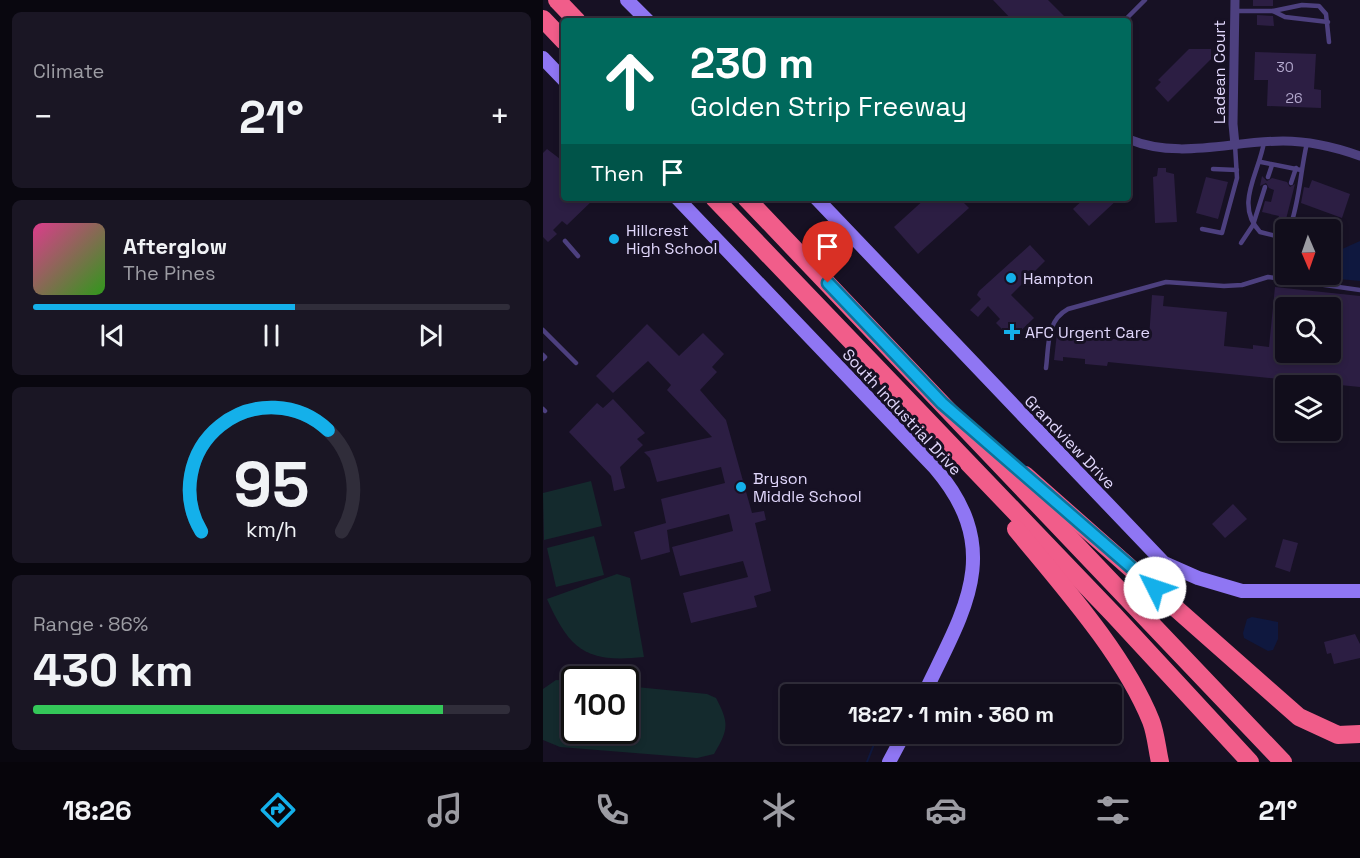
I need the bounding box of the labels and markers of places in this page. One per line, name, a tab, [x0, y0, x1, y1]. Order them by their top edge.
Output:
place label: Hillcrest High School	[626, 220, 717, 259]
pin	[802, 221, 853, 283]
marker: Hillcrest High School	[607, 232, 621, 246]
place label: Hampton	[1023, 268, 1093, 289]
marker: Hampton	[1004, 271, 1018, 285]
place label: AFC Urgent Care	[1025, 322, 1150, 343]
marker: AFC Urgent Care	[1003, 323, 1021, 341]
place label: Bryson Middle School	[753, 468, 862, 507]
marker: Bryson Middle School	[734, 480, 748, 494]

